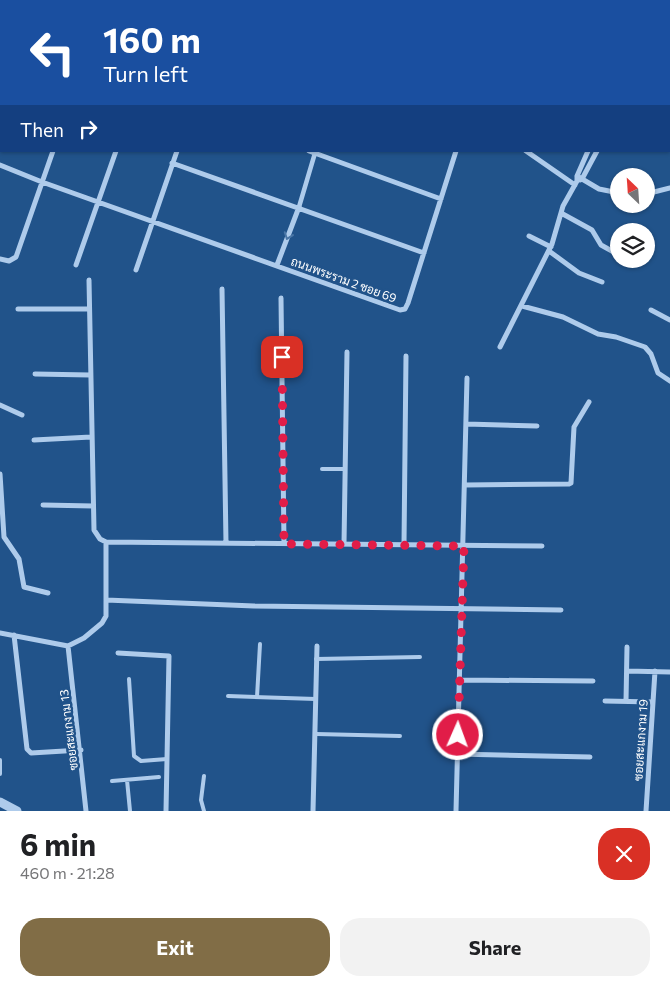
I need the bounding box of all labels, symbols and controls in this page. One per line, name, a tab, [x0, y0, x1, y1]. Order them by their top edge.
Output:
text: 160 m	[103, 17, 201, 60]
icon: left	[20, 20, 85, 85]
text: Turn left	[103, 60, 188, 87]
icon: right	[74, 115, 102, 143]
text: Then	[20, 118, 64, 141]
north arrow	[610, 168, 655, 212]
map controls	[610, 168, 655, 268]
button: layers	[610, 223, 655, 268]
one-way arrow	[284, 232, 294, 240]
street label: ถนนพระราม 2 ซอย 69	[289, 253, 399, 305]
pin	[261, 336, 303, 378]
icon: arrive	[268, 343, 296, 371]
street label: ซอยสะแกงาม 13	[56, 689, 80, 771]
street label: ซอยสะแกงาม 19	[630, 699, 650, 781]
position arrow	[431, 708, 483, 760]
text: 6 min	[20, 825, 96, 862]
button: close	[598, 828, 650, 880]
text: 460 m · 21:28	[20, 863, 115, 882]
button: Exit	[20, 918, 330, 976]
button: Share	[340, 918, 650, 976]

